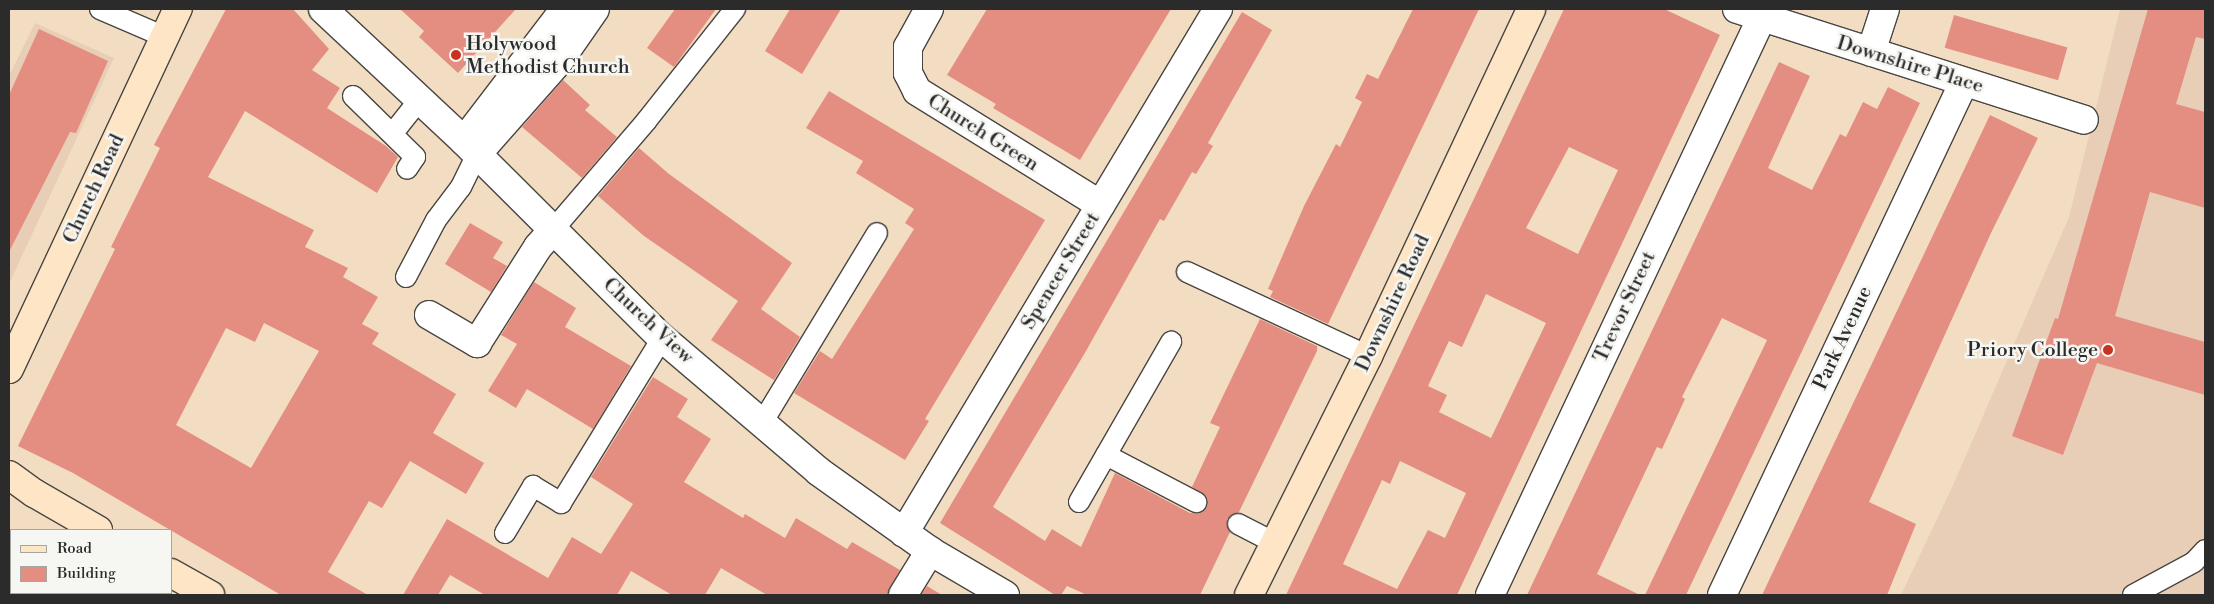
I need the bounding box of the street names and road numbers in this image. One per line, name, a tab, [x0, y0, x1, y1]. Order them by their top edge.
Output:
street label: Downshire Place	[1834, 31, 1986, 99]
street label: Church Green	[923, 89, 1043, 177]
street label: Church Road	[58, 131, 130, 247]
street label: Spencer Street	[1017, 208, 1105, 334]
street label: Downshire Road	[1351, 231, 1435, 375]
street label: Trevor Street	[1589, 248, 1661, 366]
street label: Church View	[598, 273, 698, 369]
street label: Park Avenue	[1809, 282, 1877, 394]

